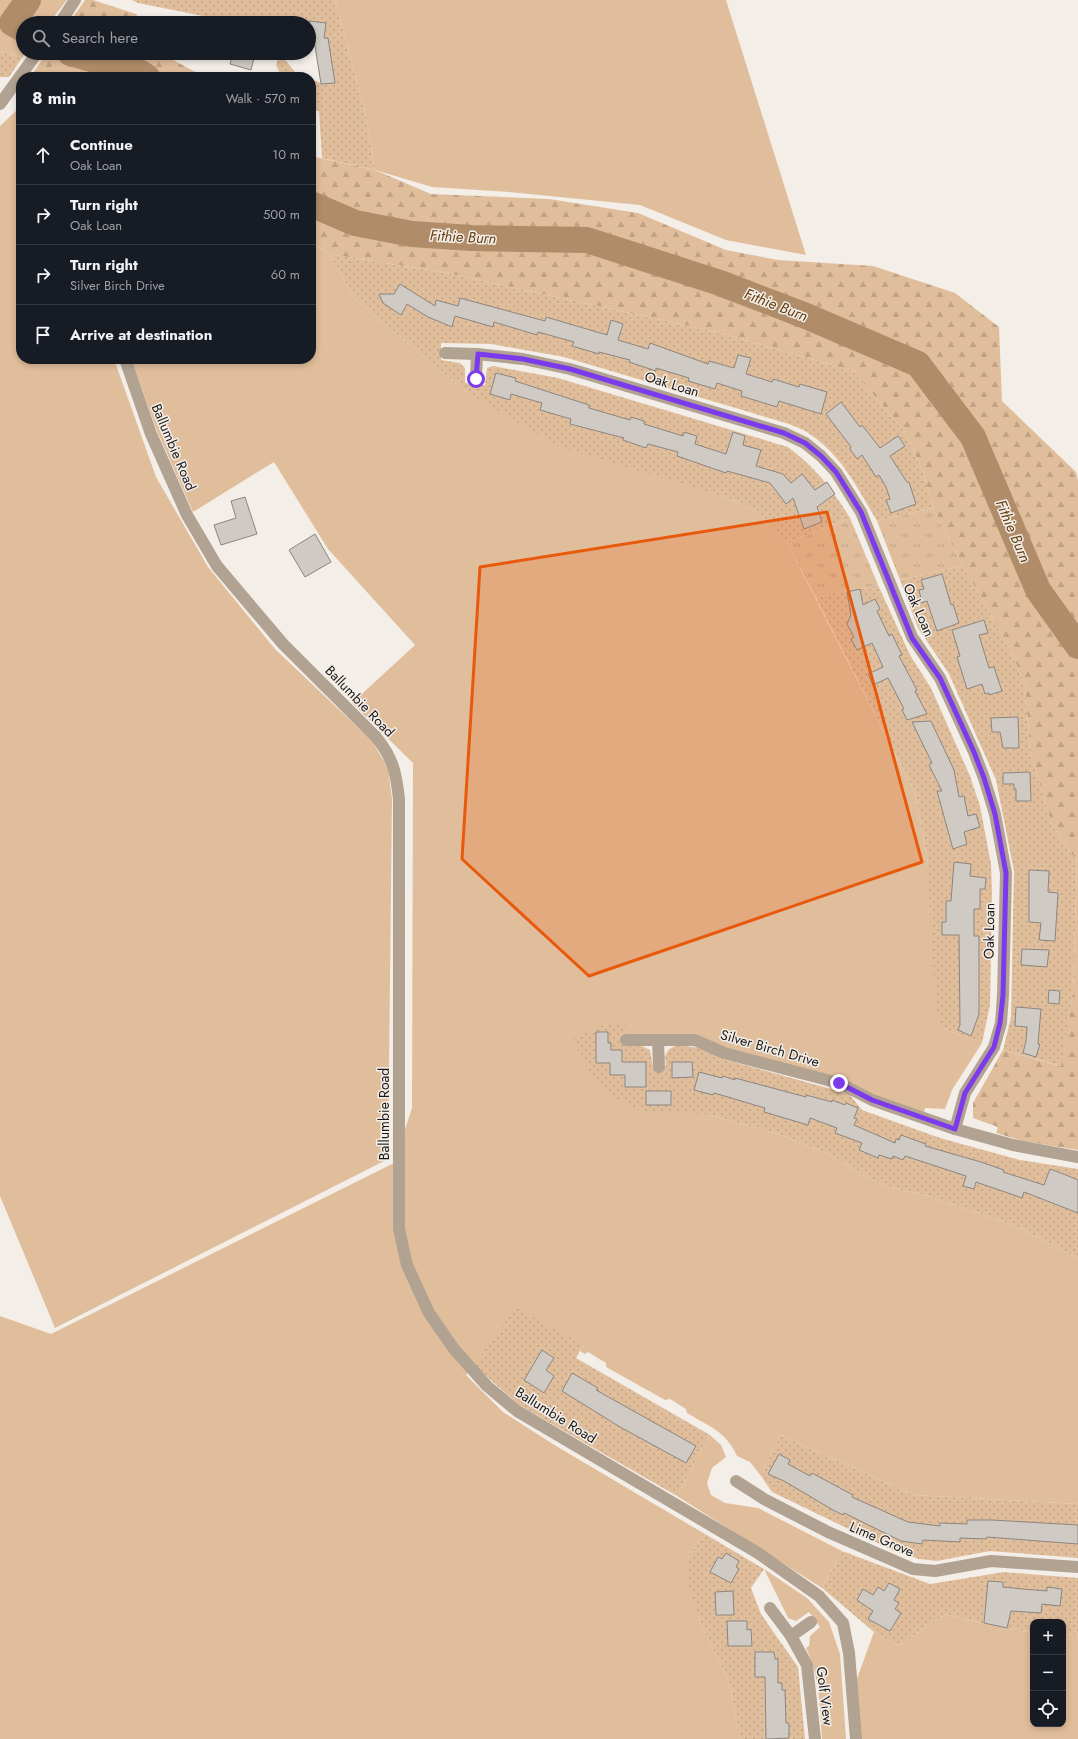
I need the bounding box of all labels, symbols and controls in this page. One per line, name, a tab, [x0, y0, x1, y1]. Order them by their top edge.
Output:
search box	[16, 16, 316, 60]
icon: search	[30, 27, 52, 49]
text: Search here	[62, 27, 138, 49]
text: 8 min	[32, 86, 76, 110]
text: Walk · 570 m	[226, 89, 300, 108]
text: Continue	[70, 134, 133, 156]
icon: ahead	[32, 144, 54, 166]
text: 10 m	[272, 145, 300, 164]
text: Oak Loan	[70, 156, 122, 175]
text: Turn right	[70, 194, 138, 216]
icon: right	[32, 204, 54, 226]
text: 500 m	[263, 205, 300, 224]
text: Oak Loan	[70, 216, 122, 235]
water label: Fithie Burn	[429, 224, 497, 250]
text: Turn right	[70, 254, 138, 276]
icon: right	[32, 264, 54, 286]
text: 60 m	[271, 265, 300, 284]
text: Silver Birch Drive	[70, 276, 165, 295]
water label: Fithie Burn	[741, 283, 811, 327]
icon: arrive	[32, 324, 54, 346]
text: Arrive at destination	[70, 324, 212, 346]
street label: Oak Loan	[642, 366, 702, 402]
route start	[467, 370, 485, 388]
street label: Ballumbie Road	[147, 401, 201, 493]
water label: Fithie Burn	[990, 496, 1036, 566]
street label: Oak Loan	[898, 580, 940, 640]
street label: Ballumbie Road	[321, 661, 399, 741]
street label: Oak Loan	[979, 903, 999, 959]
street label: Silver Birch Drive	[718, 1024, 822, 1072]
street label: Ballumbie Road	[374, 1068, 394, 1160]
route end	[830, 1074, 848, 1092]
street label: Ballumbie Road	[511, 1382, 601, 1448]
street label: Lime Grove	[847, 1516, 917, 1562]
map controls	[1030, 1619, 1066, 1727]
button: +	[1030, 1619, 1066, 1655]
button: −	[1030, 1655, 1066, 1691]
street label: Golf View	[811, 1665, 839, 1727]
button: locate	[1030, 1691, 1066, 1727]

